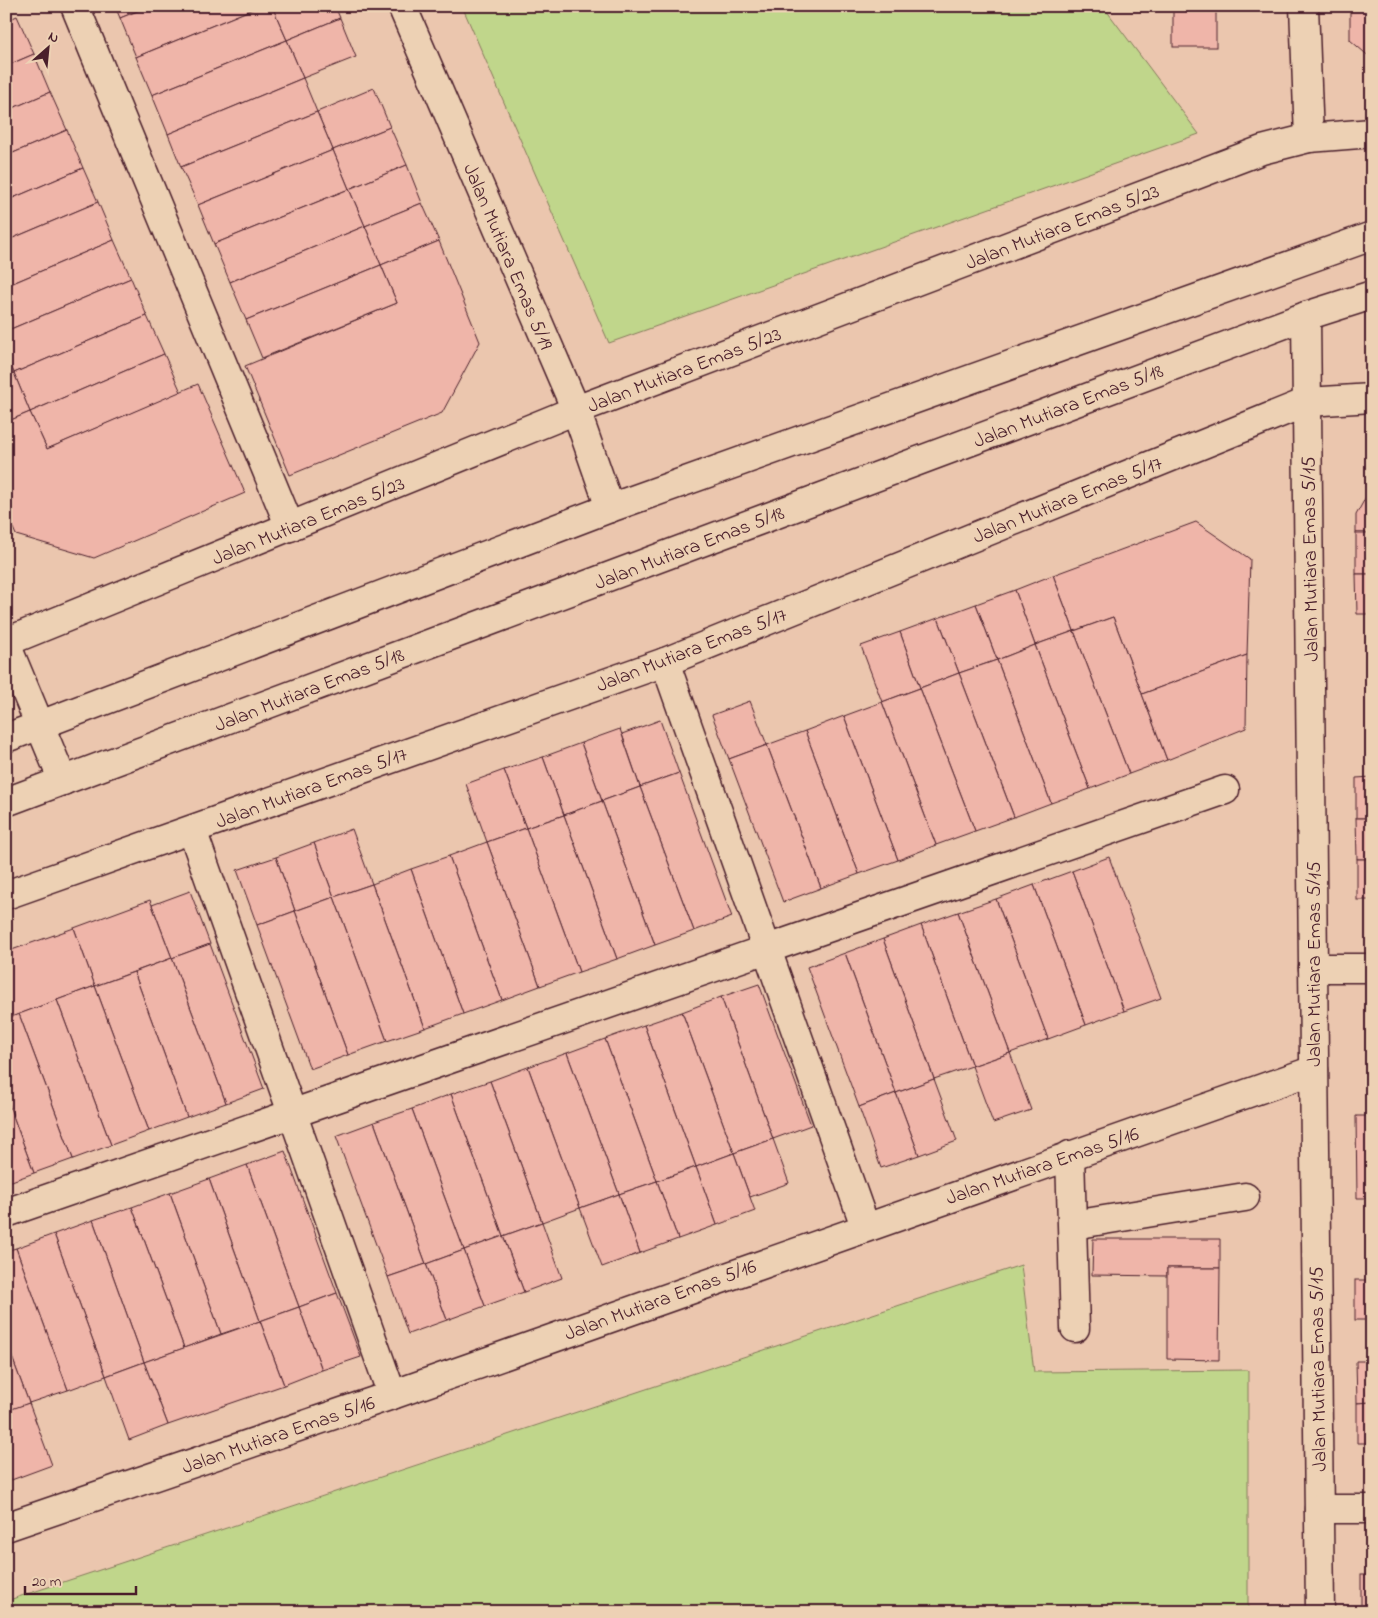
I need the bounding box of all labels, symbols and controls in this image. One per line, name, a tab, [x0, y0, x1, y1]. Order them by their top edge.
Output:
north arrow	[22, 22, 72, 72]
text: N	[44, 26, 62, 49]
street label: Jalan Mutiara Emas 5/19	[454, 159, 559, 355]
street label: Jalan Mutiara Emas 5/23	[962, 178, 1164, 279]
street label: Jalan Mutiara Emas 5/23	[584, 321, 786, 422]
street label: Jalan Mutiara Emas 5/18	[970, 358, 1168, 457]
street label: Jalan Mutiara Emas 5/17	[969, 450, 1167, 553]
street label: Jalan Mutiara Emas 5/15	[1295, 456, 1328, 662]
street label: Jalan Mutiara Emas 5/23	[208, 470, 410, 574]
street label: Jalan Mutiara Emas 5/18	[591, 500, 789, 599]
street label: Jalan Mutiara Emas 5/17	[592, 602, 791, 701]
street label: Jalan Mutiara Emas 5/18	[211, 642, 409, 741]
street label: Jalan Mutiara Emas 5/17	[212, 741, 412, 838]
street label: Jalan Mutiara Emas 5/15	[1301, 861, 1330, 1067]
street label: Jalan Mutiara Emas 5/16	[942, 1121, 1144, 1214]
street label: Jalan Mutiara Emas 5/16	[561, 1253, 761, 1350]
street label: Jalan Mutiara Emas 5/15	[1303, 1266, 1336, 1472]
street label: Jalan Mutiara Emas 5/16	[178, 1390, 380, 1483]
scale bar	[25, 1563, 136, 1595]
text: 20 m	[32, 1571, 62, 1593]

